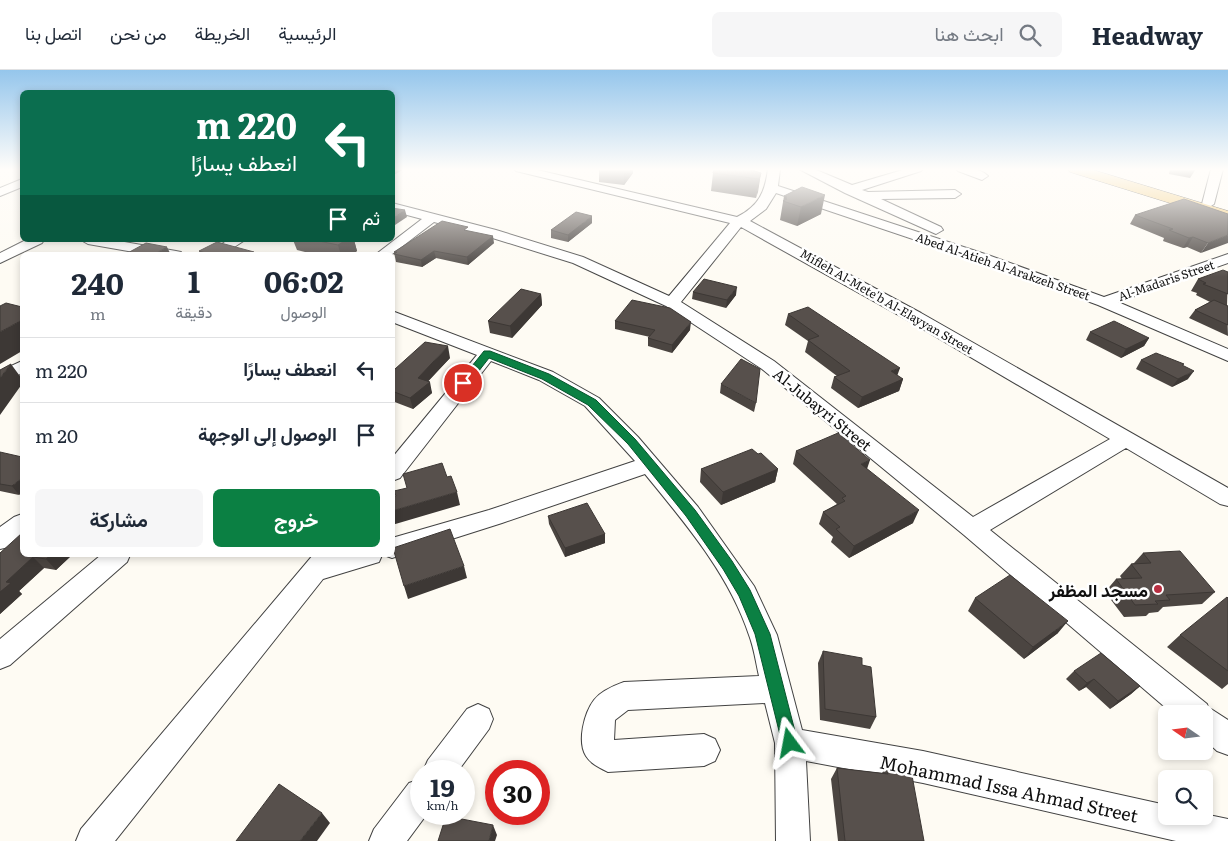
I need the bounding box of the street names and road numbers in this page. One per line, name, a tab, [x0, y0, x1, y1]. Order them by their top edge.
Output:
street label: Abed Al-Atieh Al-Arakzeh Street	[913, 228, 1093, 304]
street label: Mifleh Al-Mete'b Al-Elayyan Street	[797, 244, 977, 358]
street label: Al-Madaris Street	[1115, 255, 1217, 305]
street label: Al-Jubayri Street	[769, 362, 877, 456]
street label: Mohammad Issa Ahmad Street	[877, 747, 1141, 829]

